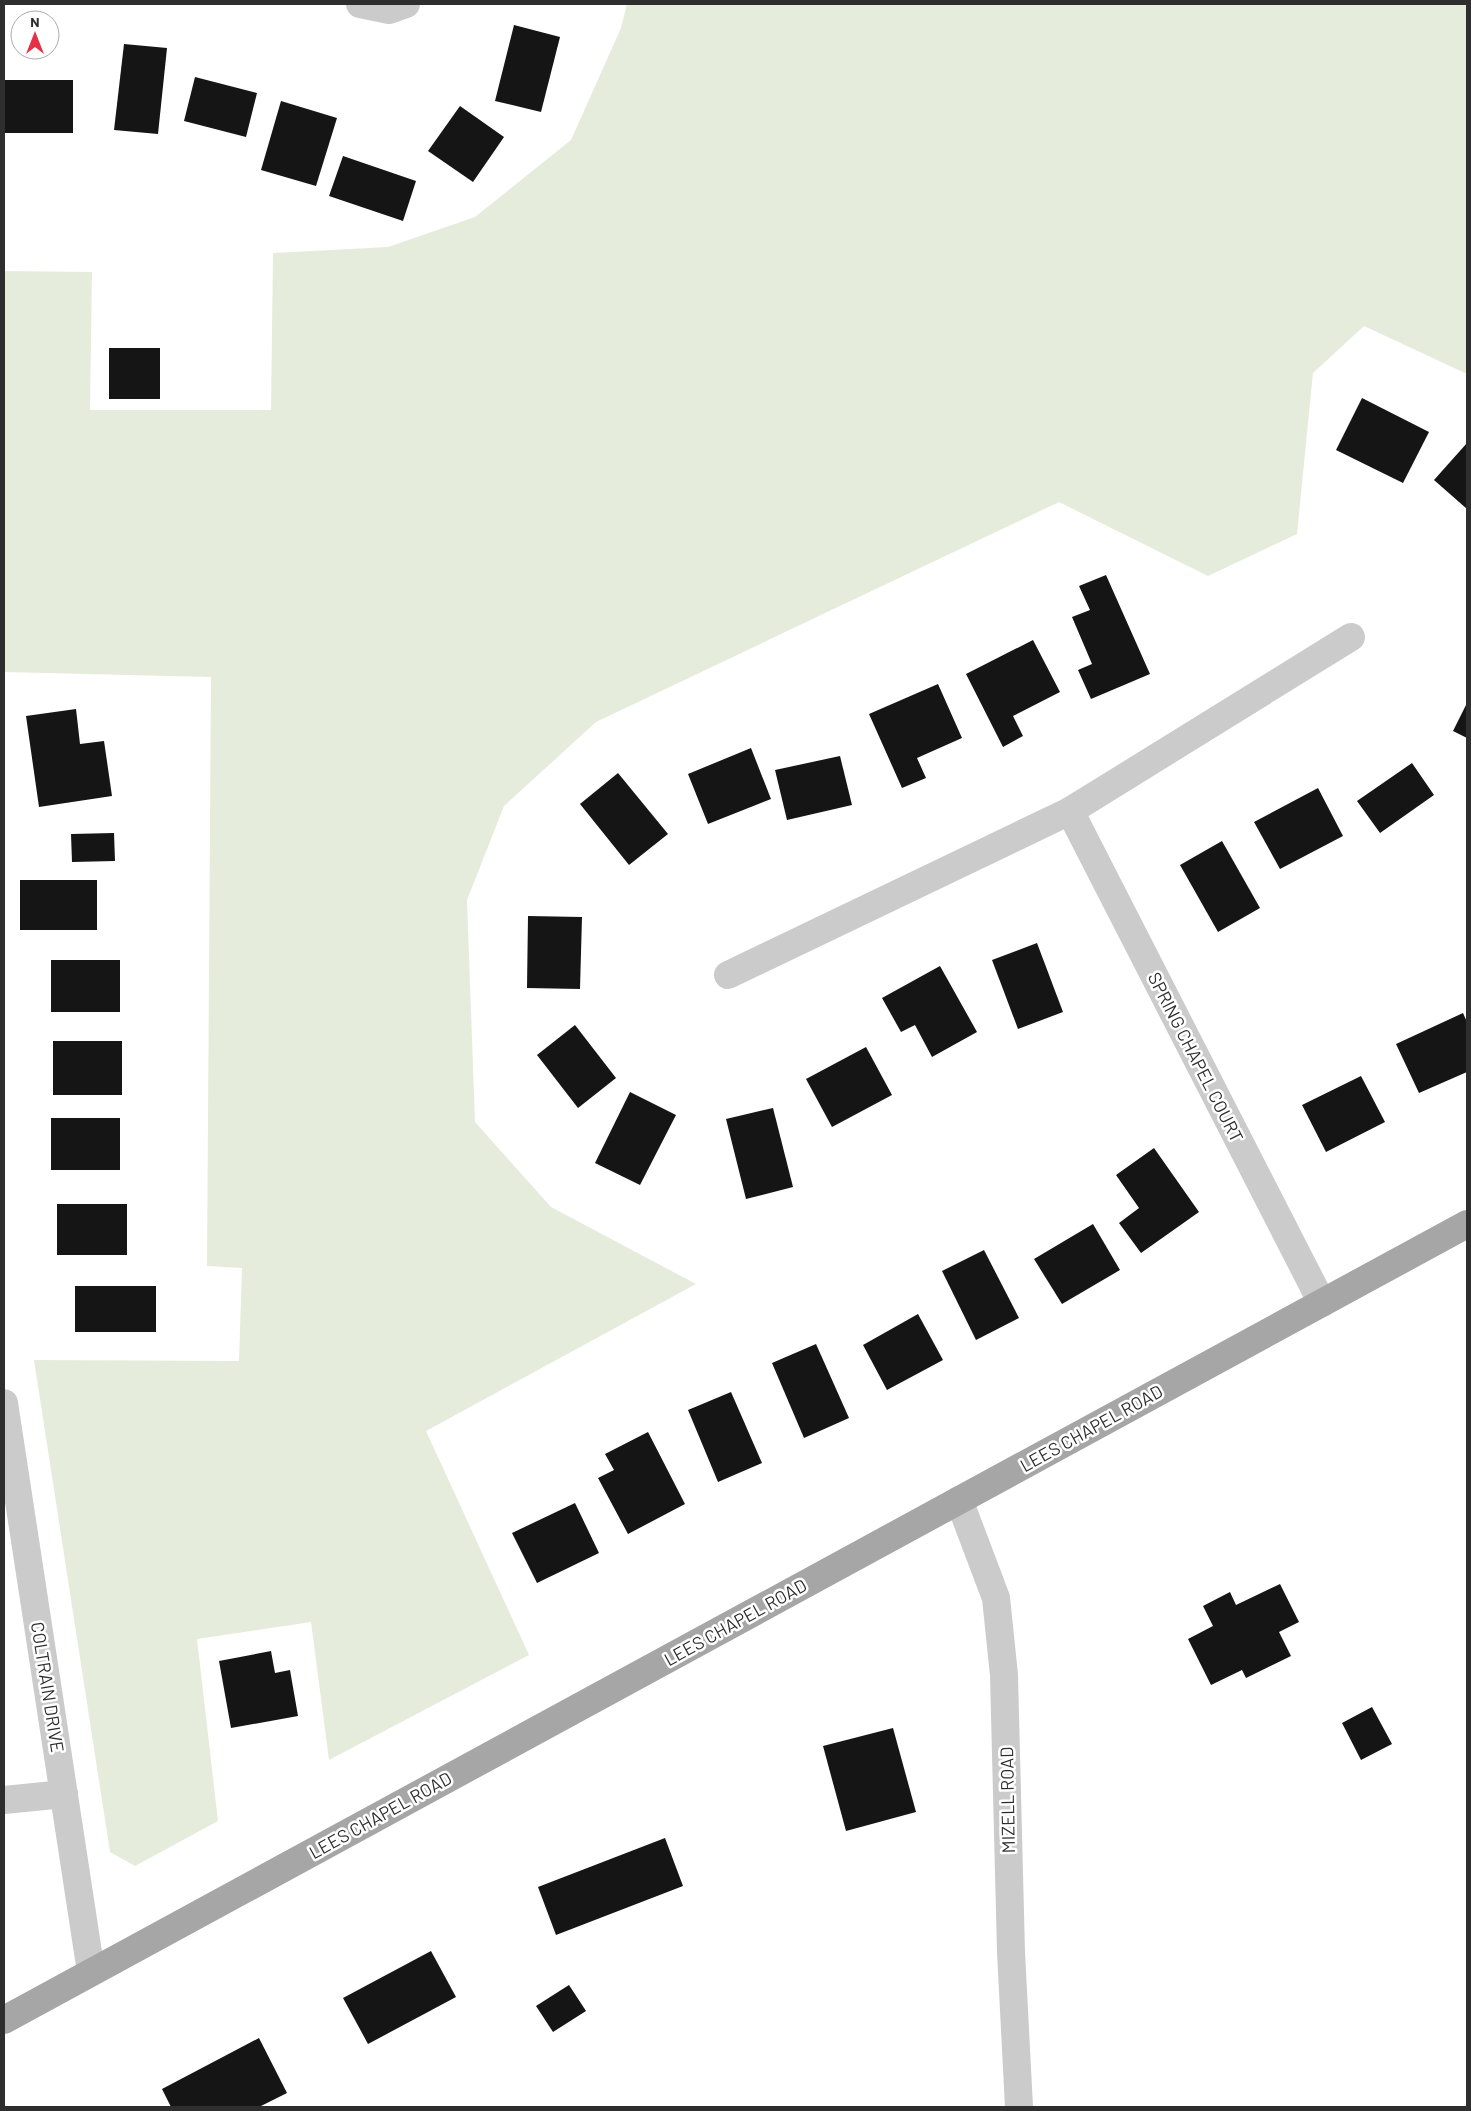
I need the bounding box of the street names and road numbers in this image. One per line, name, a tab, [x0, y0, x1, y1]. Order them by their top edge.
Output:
street label: SPRING CHAPEL COURT	[1144, 968, 1248, 1146]
street label: LEES CHAPEL ROAD	[1016, 1380, 1166, 1476]
street label: LEES CHAPEL ROAD	[660, 1574, 810, 1670]
street label: COLTRAIN DRIVE	[27, 1620, 69, 1754]
street label: MIZELL ROAD	[995, 1747, 1019, 1853]
street label: LEES CHAPEL ROAD	[305, 1767, 455, 1863]

